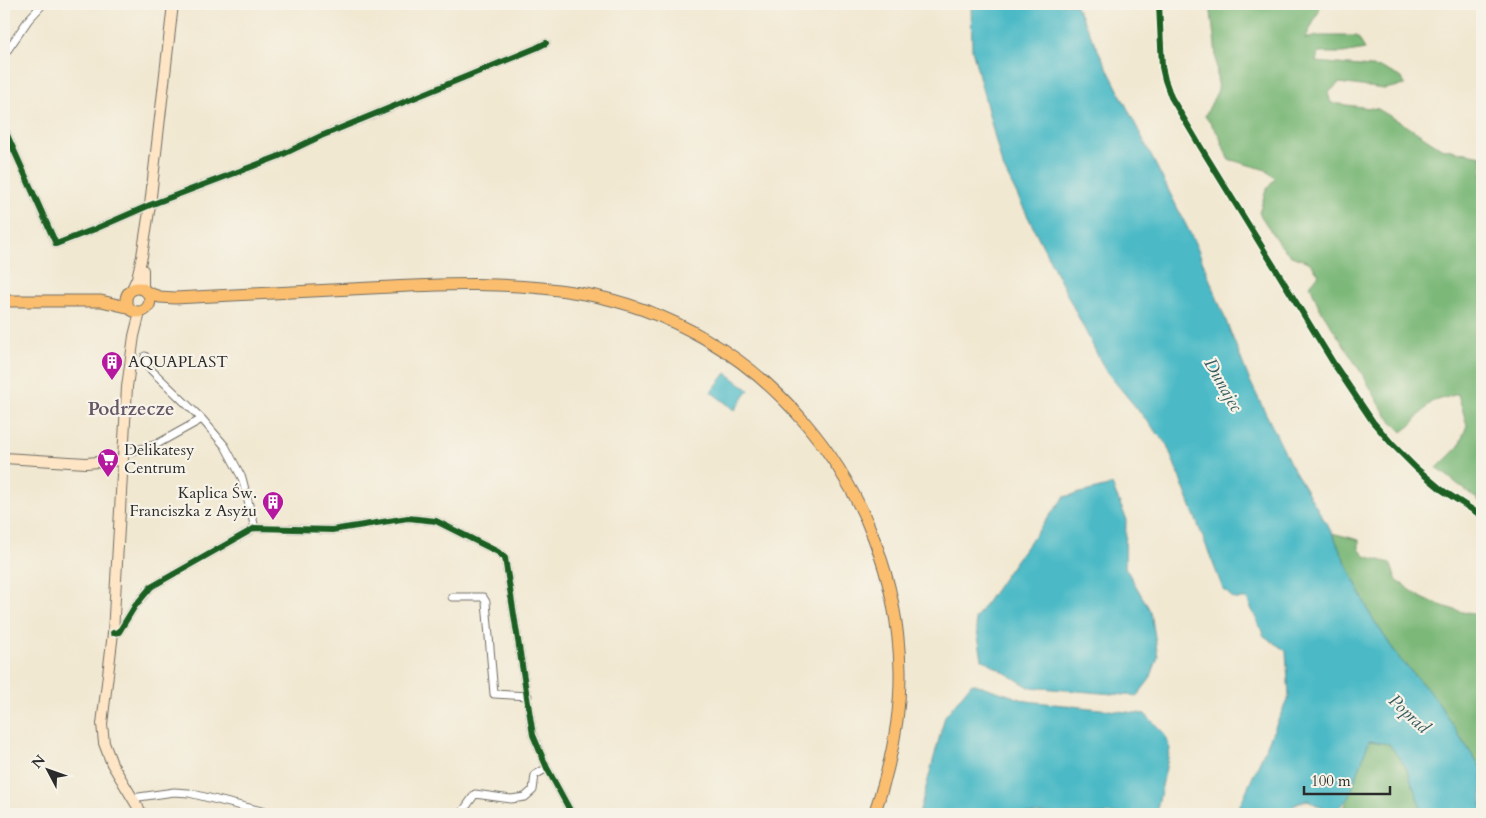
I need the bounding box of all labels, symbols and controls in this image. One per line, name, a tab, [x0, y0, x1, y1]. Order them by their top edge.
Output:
building icon: AQUAPLAST	[100, 350, 124, 381]
place label: AQUAPLAST	[128, 351, 228, 373]
water label: Dunajec	[1198, 354, 1248, 416]
district label: Podrzecze	[88, 396, 174, 422]
place label: Delikatesy Centrum	[124, 439, 195, 479]
supermarket icon: Delikatesy Centrum	[96, 447, 120, 478]
place label: Kaplica Św. Franciszka z Asyżu	[129, 482, 257, 522]
building icon: Kaplica Św. Franciszka z Asyżu	[261, 490, 285, 521]
water label: Poprad	[1383, 688, 1436, 740]
north arrow	[22, 746, 72, 796]
text: N	[27, 751, 50, 773]
scale bar	[1304, 763, 1390, 795]
text: 100 m	[1311, 771, 1351, 791]

